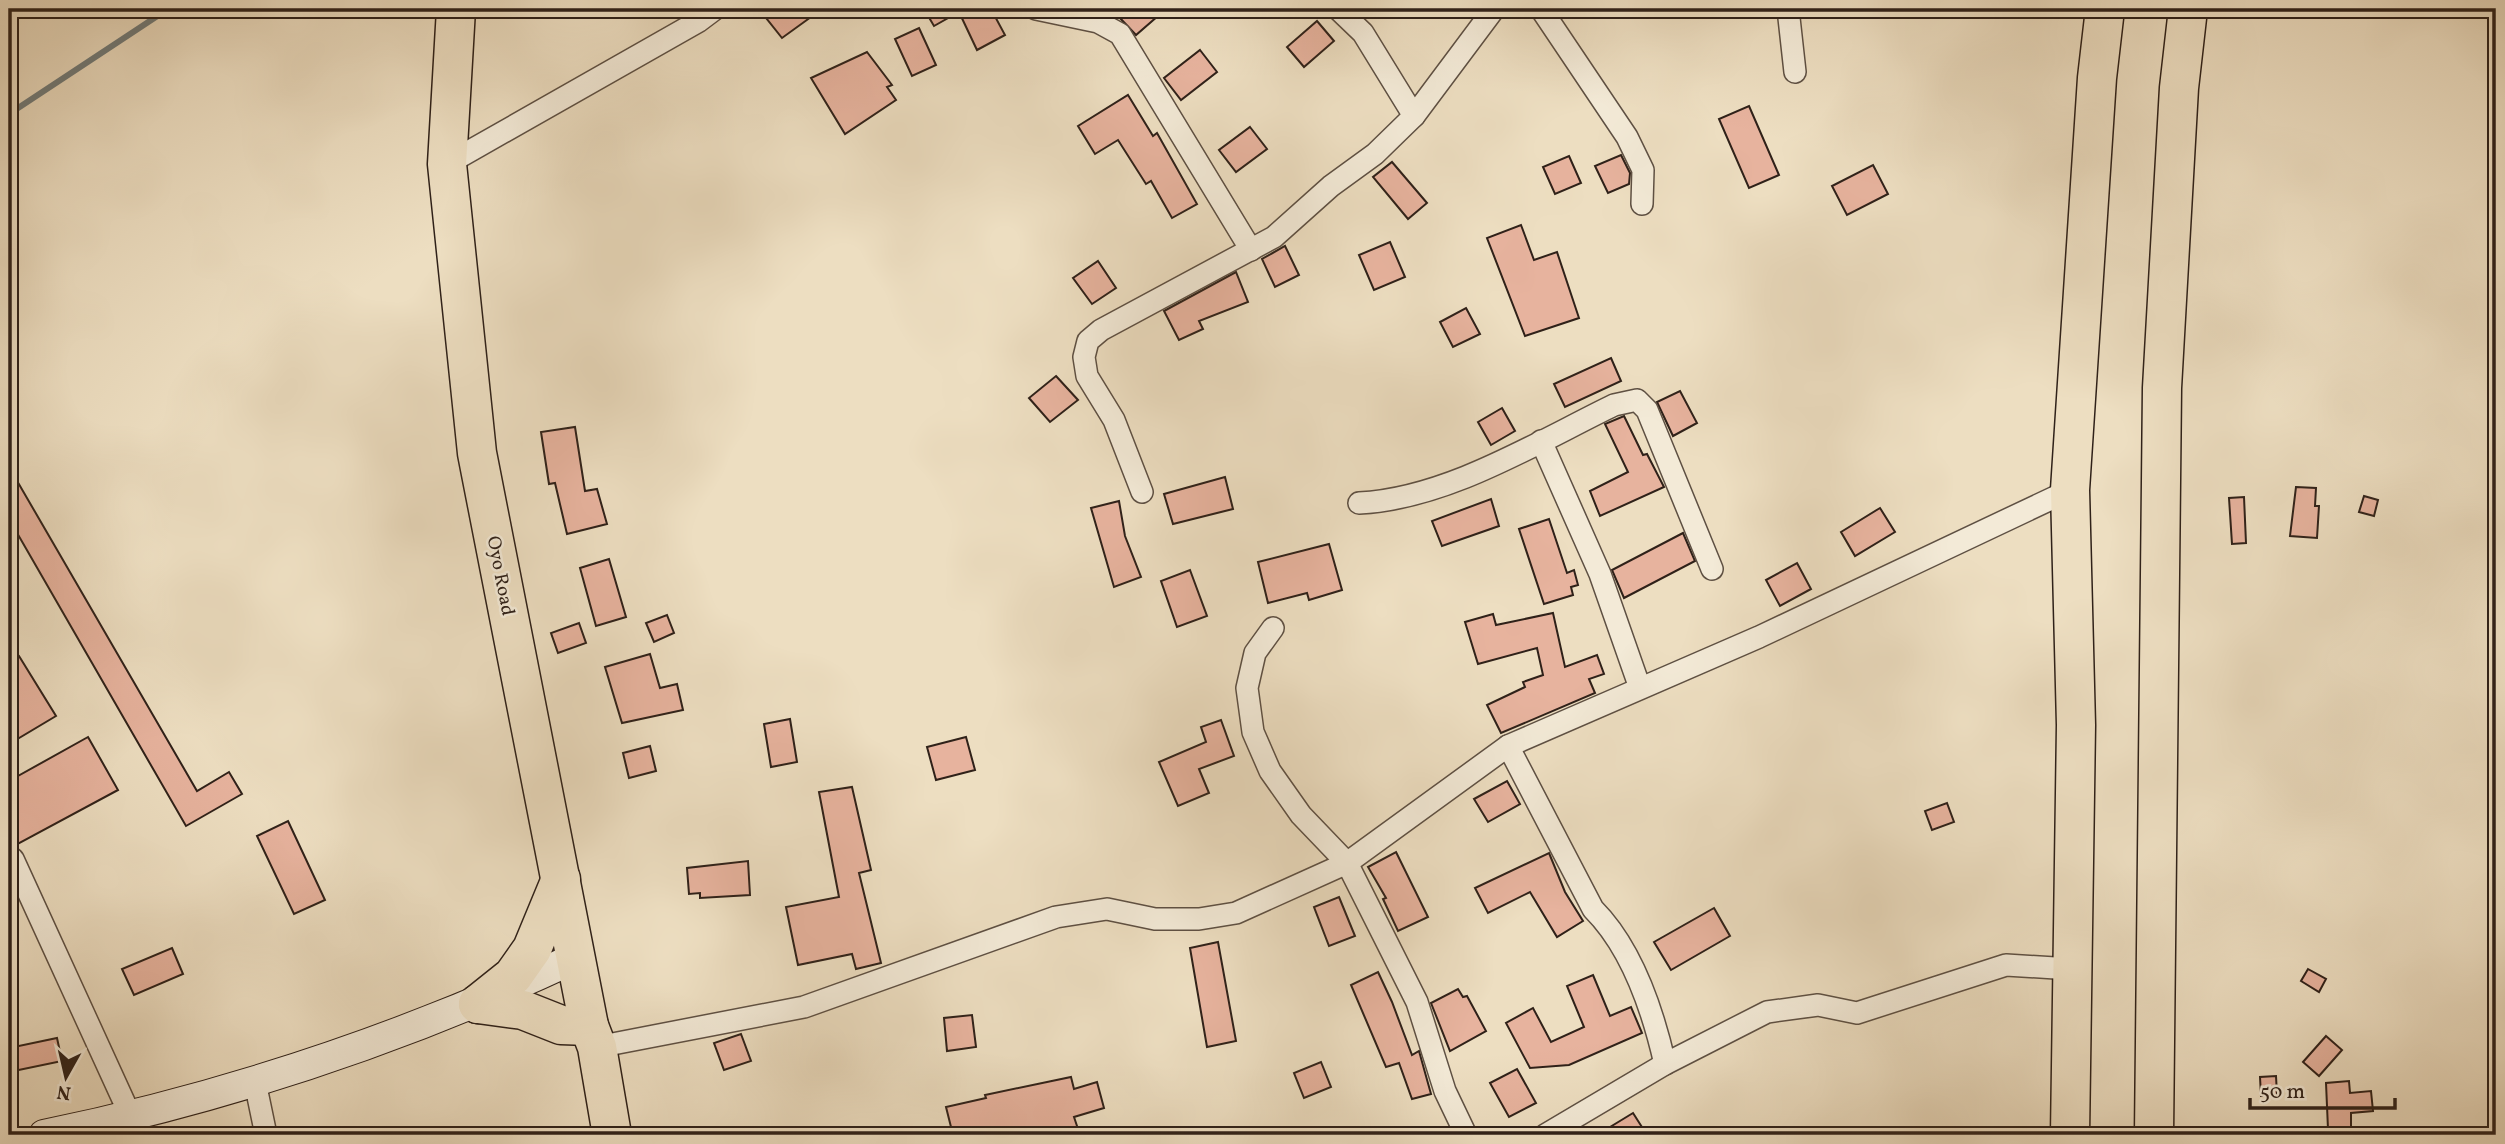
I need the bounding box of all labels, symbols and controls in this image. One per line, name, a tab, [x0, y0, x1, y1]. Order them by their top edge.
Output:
street label: Oyo Road	[480, 534, 520, 618]
north arrow	[32, 1042, 102, 1112]
scale bar	[2250, 1067, 2395, 1111]
text: N	[55, 1078, 73, 1106]
text: 50 m	[2260, 1078, 2305, 1107]

